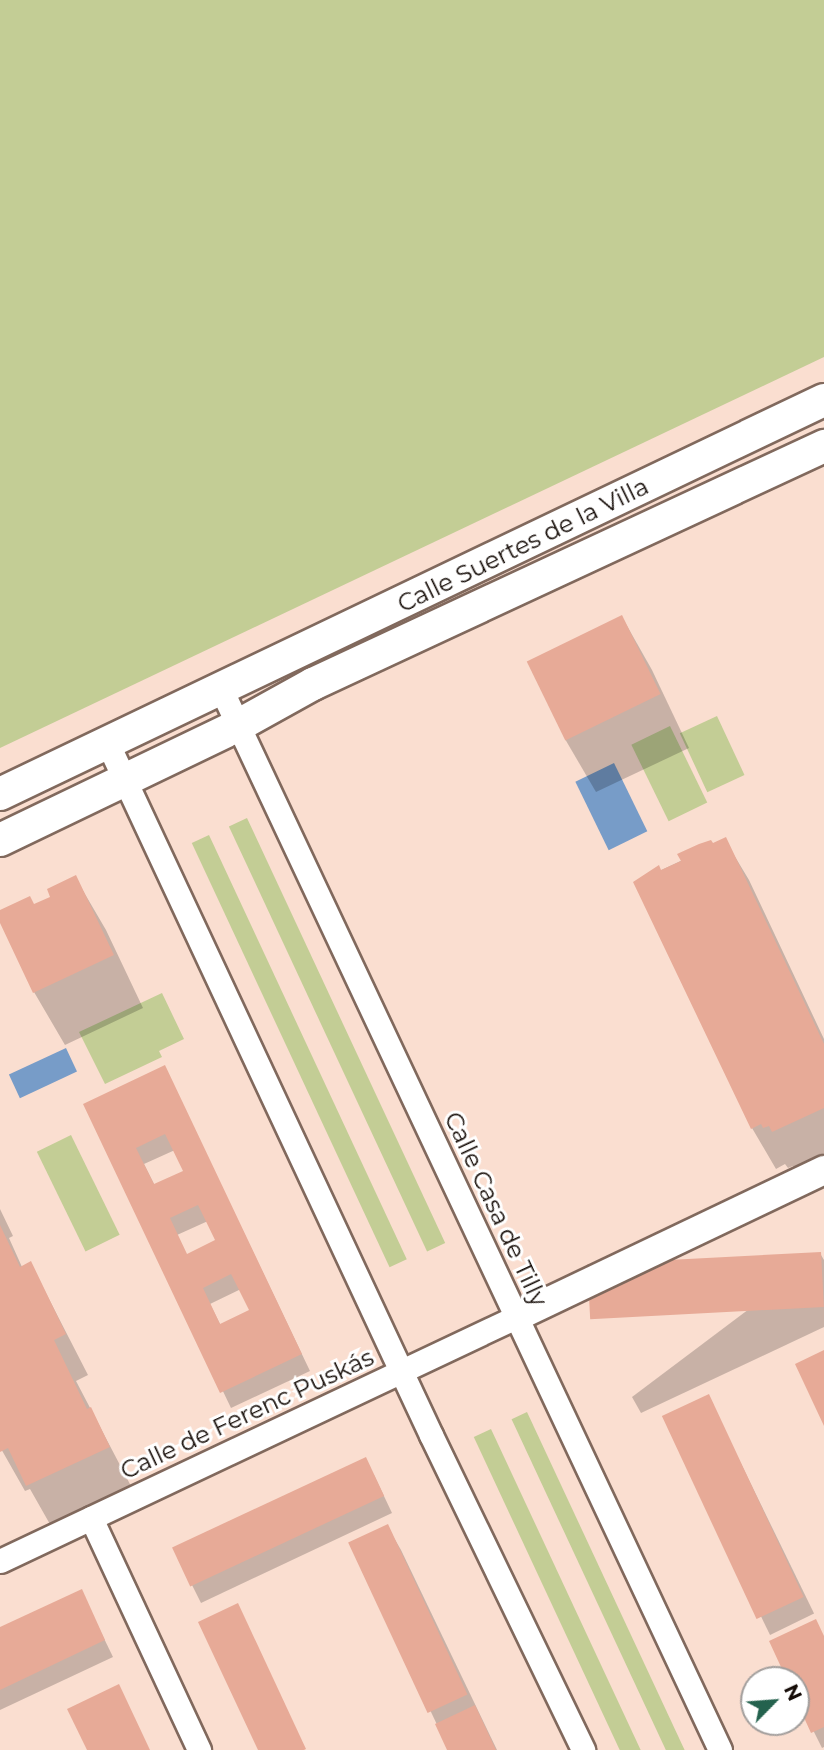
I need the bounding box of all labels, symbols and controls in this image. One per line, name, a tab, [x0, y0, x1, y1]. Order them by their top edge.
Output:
street label: Calle Suertes de la Villa	[393, 472, 653, 618]
street label: Calle Casa de Tilly	[438, 1107, 554, 1311]
street label: Calle de Ferenc Puskás	[116, 1343, 378, 1485]
north arrow	[740, 1666, 810, 1736]
text: N	[779, 1681, 806, 1705]

